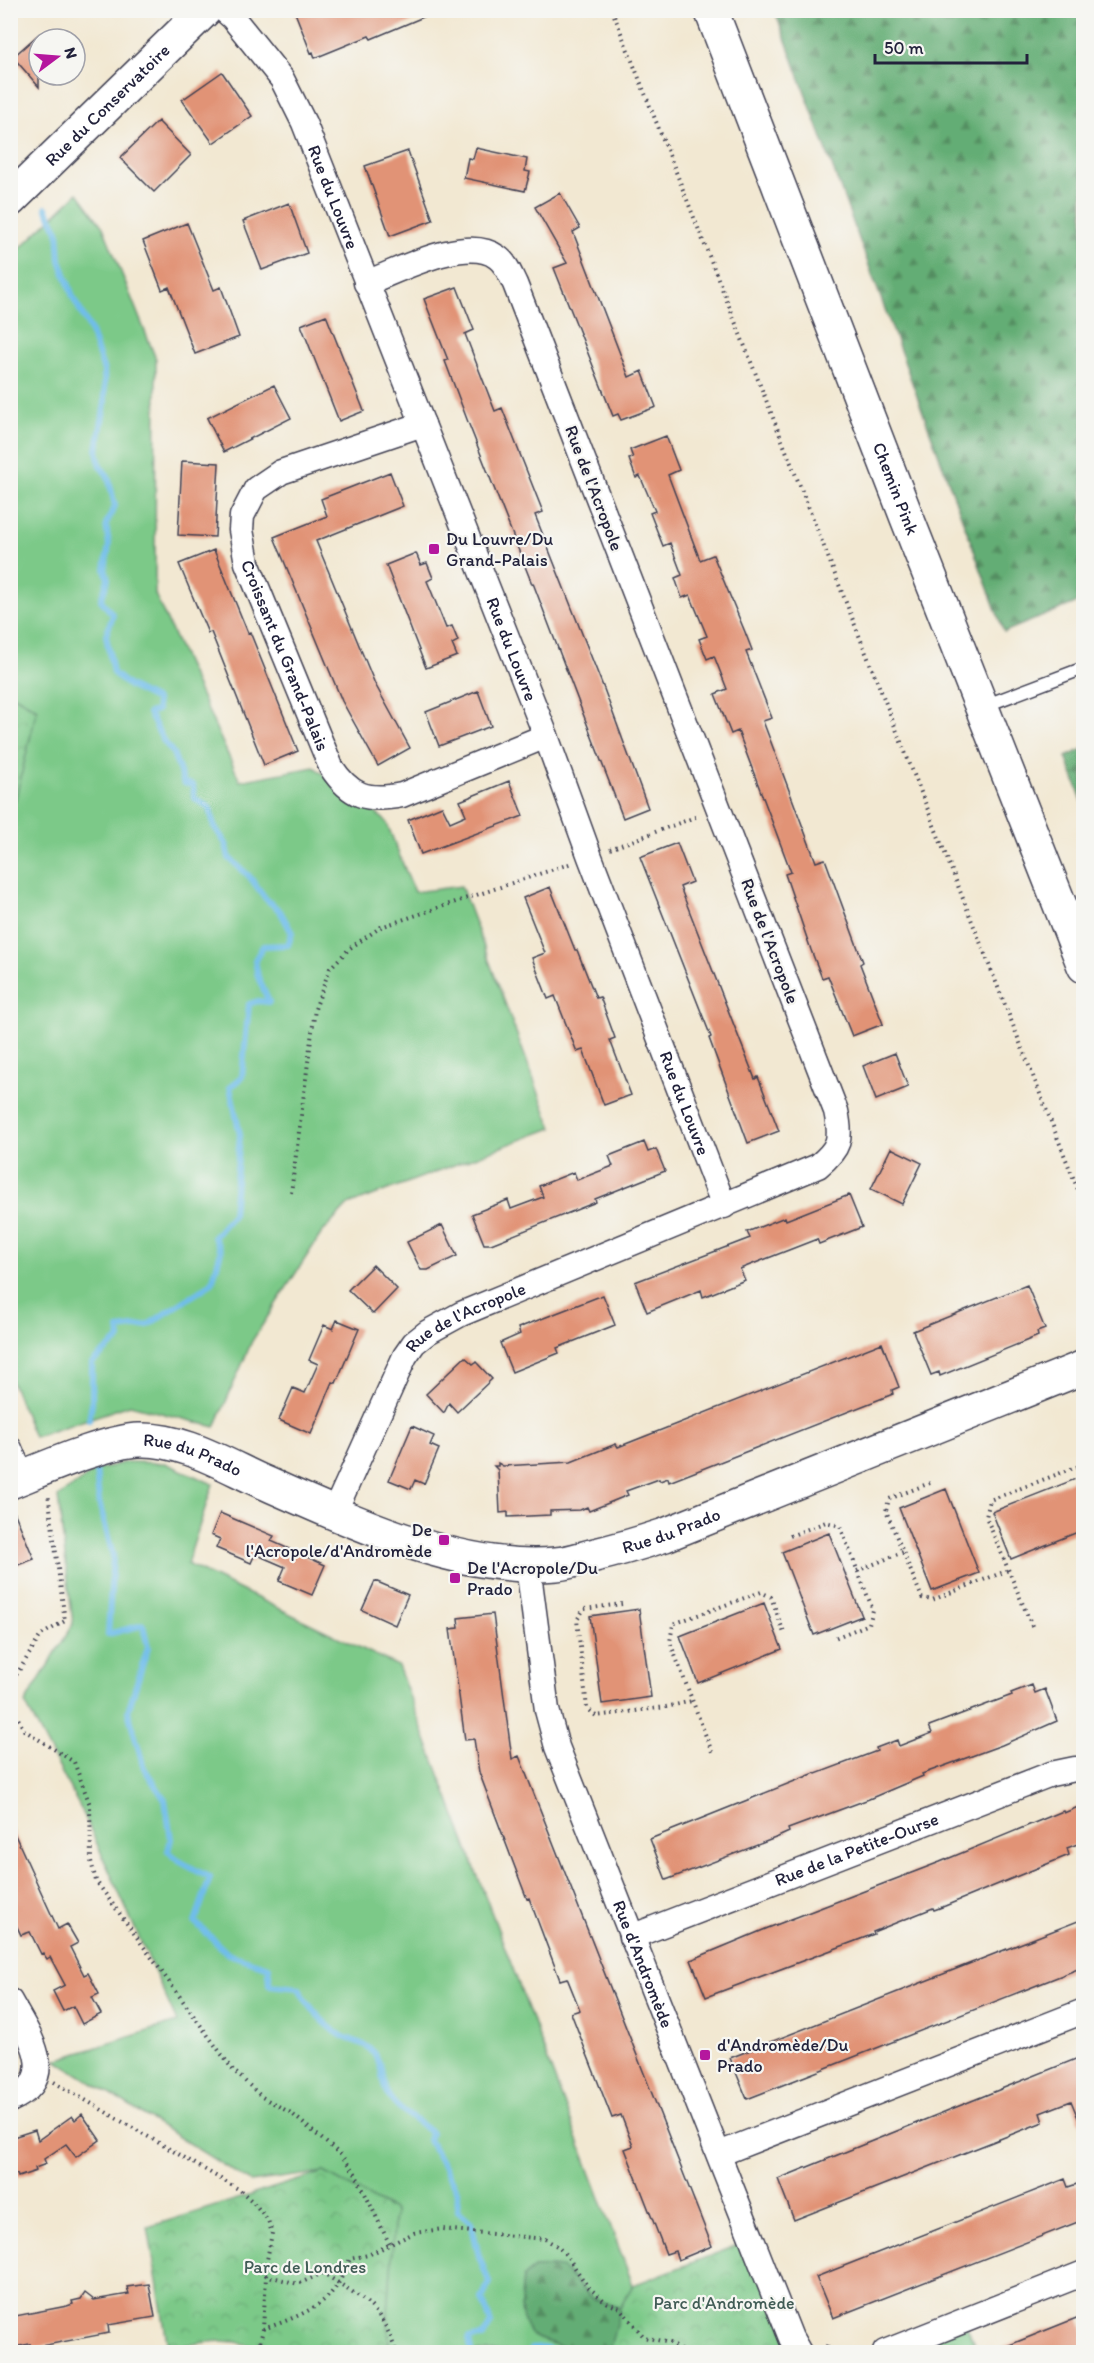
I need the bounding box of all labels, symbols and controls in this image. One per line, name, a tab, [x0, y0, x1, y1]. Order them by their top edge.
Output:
north arrow	[27, 27, 87, 87]
scale bar	[875, 27, 1026, 65]
text: 50 m	[884, 37, 924, 59]
street label: Rue du Conservatoire	[40, 39, 174, 171]
text: N	[60, 45, 82, 61]
street label: Rue du Louvre	[303, 142, 364, 252]
street label: Rue de l'Acropole	[560, 422, 628, 554]
street label: Chemin Pink	[868, 439, 924, 538]
place label: Du Louvre/Du Grand-Palais	[446, 528, 553, 571]
marker: Du Louvre/Du Grand-Palais	[427, 542, 441, 556]
street label: Croissant du Grand-Palais	[236, 557, 334, 754]
street label: Rue du Louvre	[481, 594, 542, 704]
street label: Rue de l'Acropole	[736, 875, 804, 1007]
street label: Rue du Louvre	[655, 1048, 714, 1158]
street label: Rue de l'Acropole	[400, 1277, 529, 1356]
street label: Rue du Prado	[143, 1429, 245, 1481]
street label: Rue du Prado	[620, 1503, 724, 1559]
place label: De l'Acropole/d'Andromède	[245, 1519, 432, 1562]
marker: De l'Acropole/d'Andromède	[437, 1533, 451, 1547]
place label: De l'Acropole/Du Prado	[467, 1557, 598, 1600]
marker: De l'Acropole/Du Prado	[448, 1571, 462, 1585]
street label: Rue de la Petite-Ourse	[772, 1808, 942, 1891]
street label: Rue d'Andromède	[608, 1897, 678, 2031]
place label: d'Andromède/Du Prado	[717, 2034, 848, 2077]
marker: d'Andromède/Du Prado	[698, 2048, 712, 2062]
park label: Parc de Londres	[244, 2256, 366, 2278]
park label: Parc d'Andromède	[653, 2292, 795, 2314]

